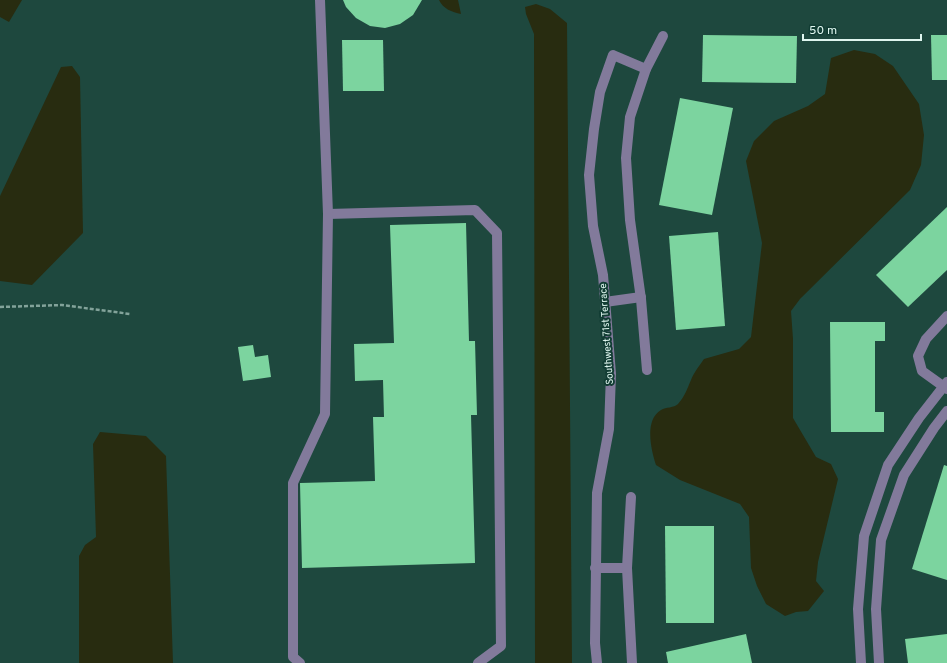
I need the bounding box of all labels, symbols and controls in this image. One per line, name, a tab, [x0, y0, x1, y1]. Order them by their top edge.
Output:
scale bar	[803, 16, 921, 42]
text: 50 m	[809, 23, 837, 39]
street label: Southwest 71st Terrace	[597, 283, 617, 385]

